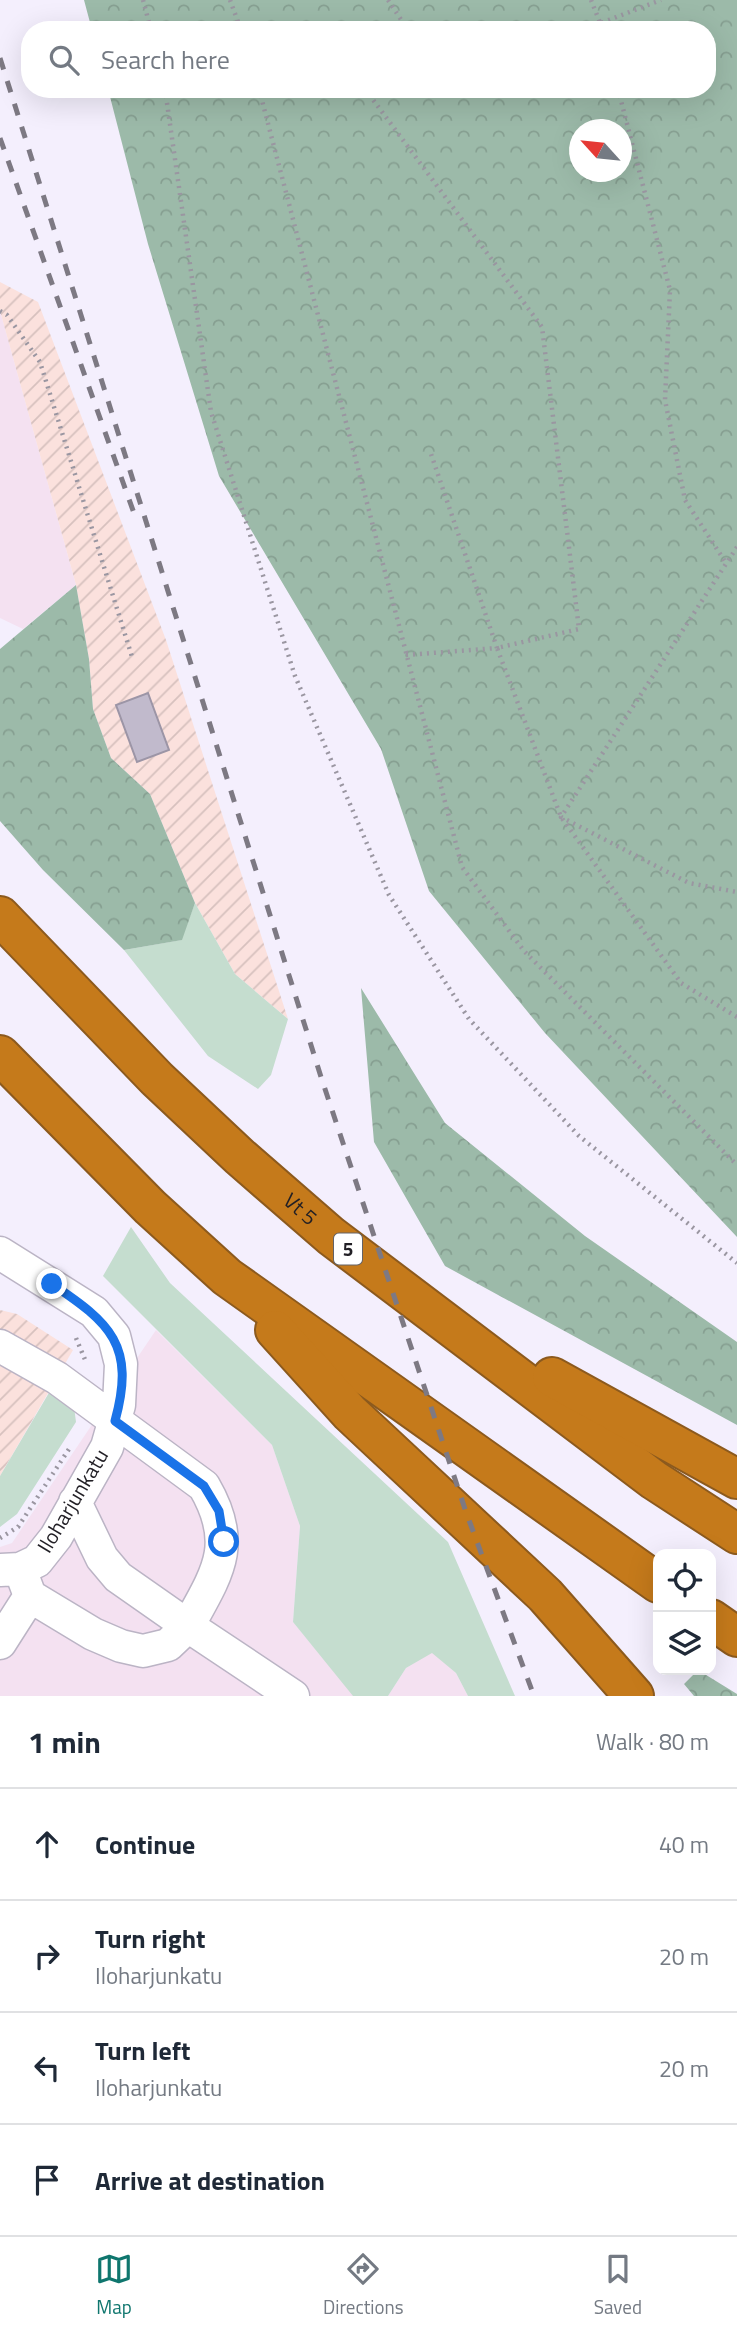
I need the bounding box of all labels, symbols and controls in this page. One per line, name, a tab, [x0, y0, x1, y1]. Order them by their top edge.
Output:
search box	[21, 21, 716, 98]
text: Search here	[101, 40, 230, 79]
icon: search	[45, 41, 83, 79]
north arrow	[569, 119, 632, 182]
street label: Vt 5	[277, 1185, 325, 1232]
road number: 5	[334, 1233, 362, 1264]
route end	[36, 1268, 67, 1299]
street label: Iloharjunkatu	[28, 1442, 116, 1559]
route start	[208, 1526, 239, 1557]
map controls	[653, 1549, 716, 1675]
button: locate	[653, 1549, 716, 1612]
button: layers	[653, 1612, 716, 1675]
text: 1 min	[28, 1719, 101, 1765]
text: Walk · 80 m	[596, 1724, 709, 1759]
icon: ahead	[28, 1825, 66, 1863]
text: Continue	[95, 1825, 195, 1864]
text: 40 m	[659, 1827, 709, 1862]
text: Turn right	[95, 1919, 206, 1958]
icon: right	[28, 1937, 66, 1975]
text: 20 m	[659, 1939, 709, 1974]
text: Iloharjunkatu	[95, 1958, 222, 1993]
text: Turn left	[95, 2031, 190, 2070]
icon: left	[28, 2049, 66, 2087]
text: 20 m	[659, 2051, 709, 2086]
text: Iloharjunkatu	[95, 2070, 222, 2105]
icon: arrive	[28, 2161, 66, 2199]
text: Arrive at destination	[95, 2161, 325, 2200]
tab: Map	[95, 2250, 133, 2321]
tab: Directions	[323, 2250, 404, 2321]
tab: Saved	[594, 2250, 642, 2321]

